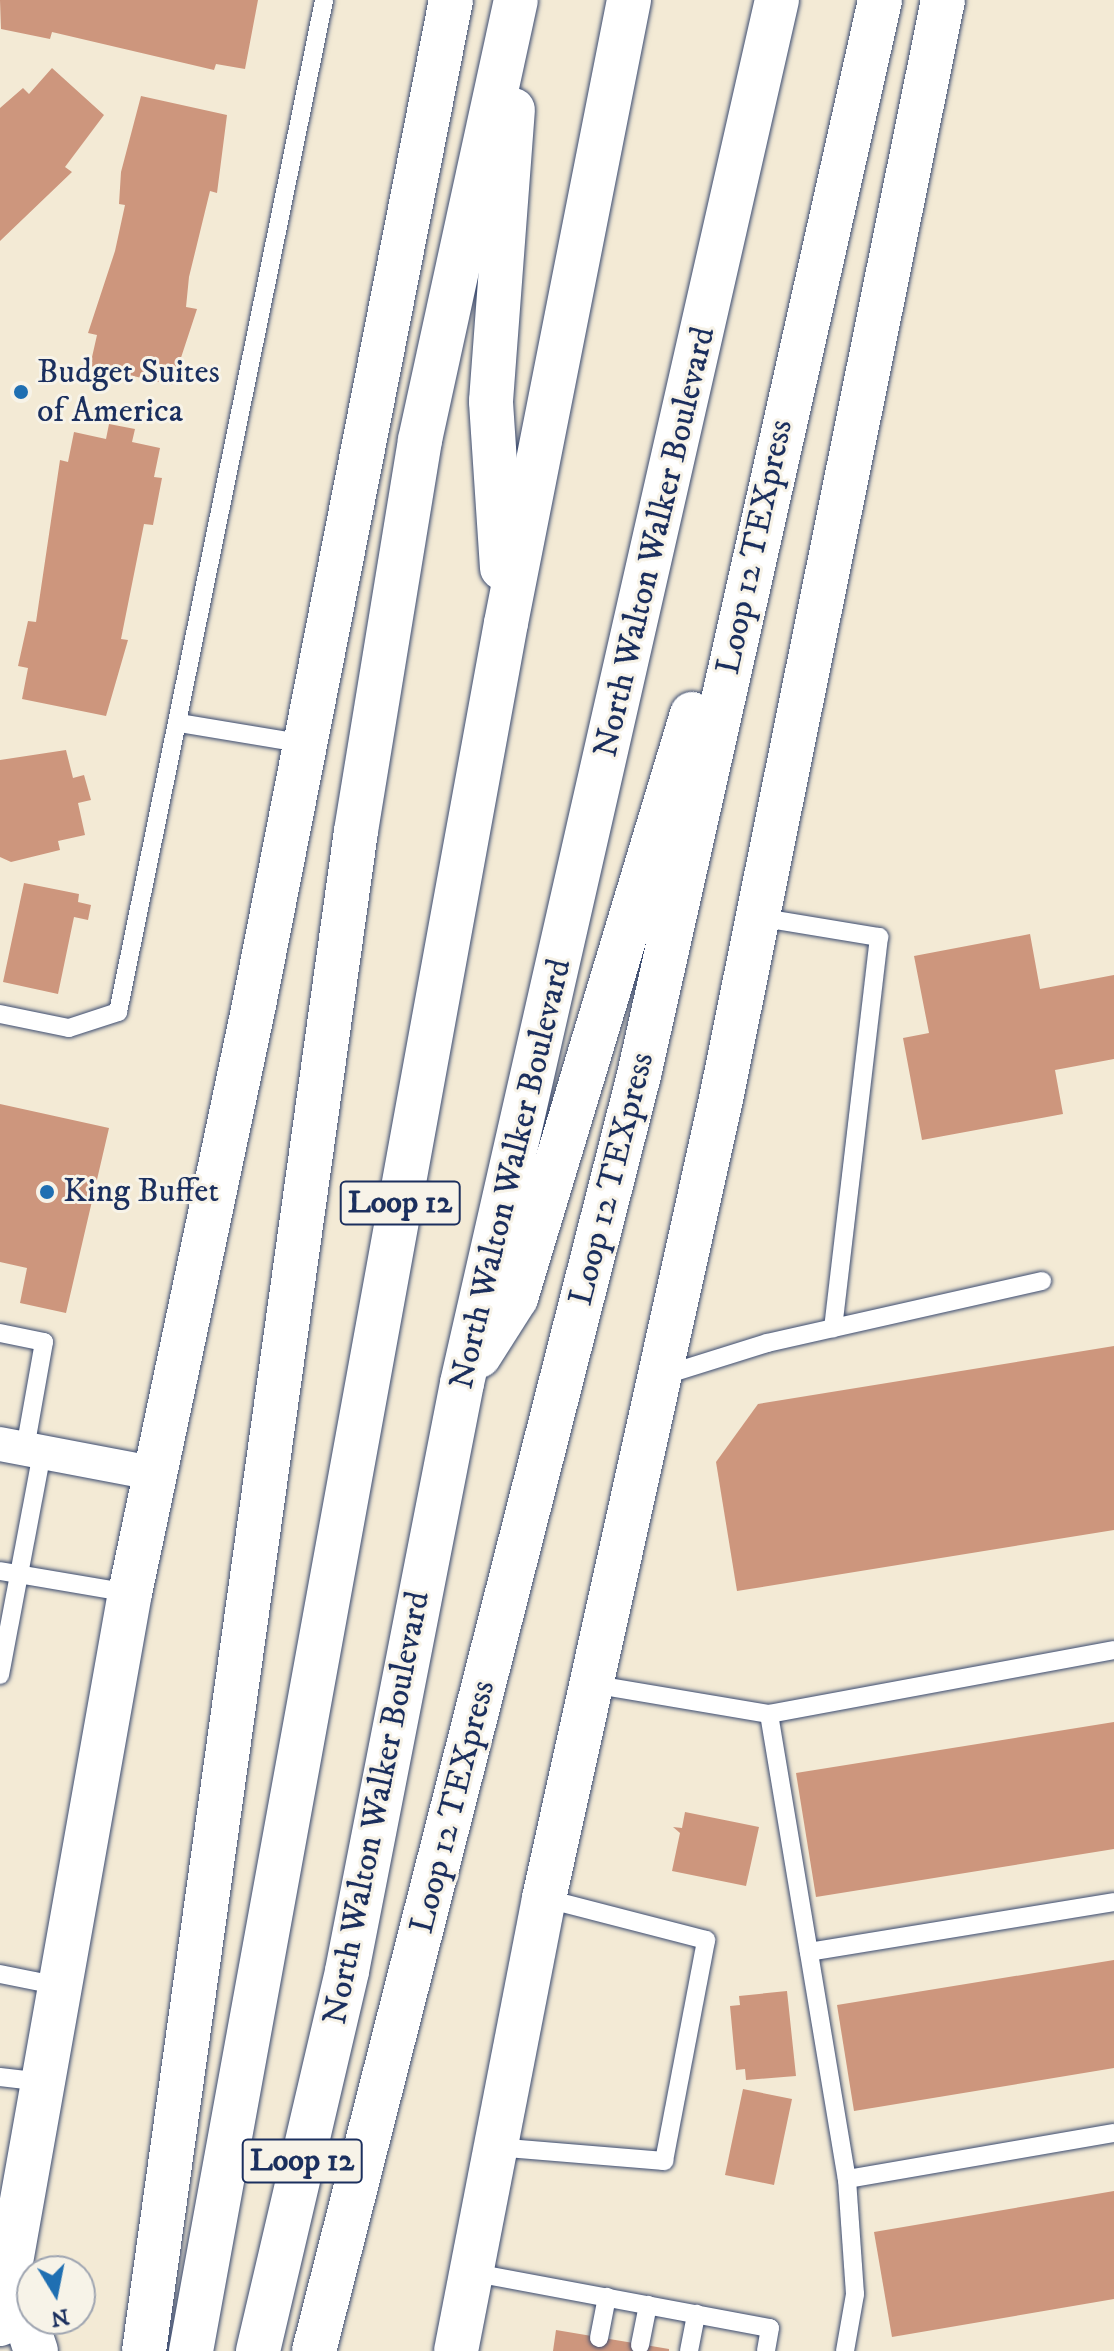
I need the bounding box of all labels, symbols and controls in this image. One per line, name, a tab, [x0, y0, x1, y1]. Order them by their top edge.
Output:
street label: North Walton Walker Boulevard	[586, 323, 724, 761]
place label: Budget Suites of America	[37, 352, 220, 432]
marker: Budget Suites of America	[12, 383, 30, 401]
street label: Loop 12 TEXpress	[708, 416, 802, 678]
street label: North Walton Walker Boulevard	[442, 955, 580, 1393]
street label: Loop 12 TEXpress	[561, 1048, 663, 1310]
place label: King Buffet	[63, 1172, 219, 1212]
road number: Loop 12	[338, 1175, 462, 1231]
marker: King Buffet	[38, 1183, 56, 1201]
street label: North Walton Walker Boulevard	[315, 1588, 439, 2028]
street label: Loop 12 TEXpress	[402, 1676, 504, 1938]
road number: Loop 12	[240, 2133, 364, 2189]
north arrow	[16, 2255, 96, 2335]
text: N	[49, 2302, 71, 2332]

